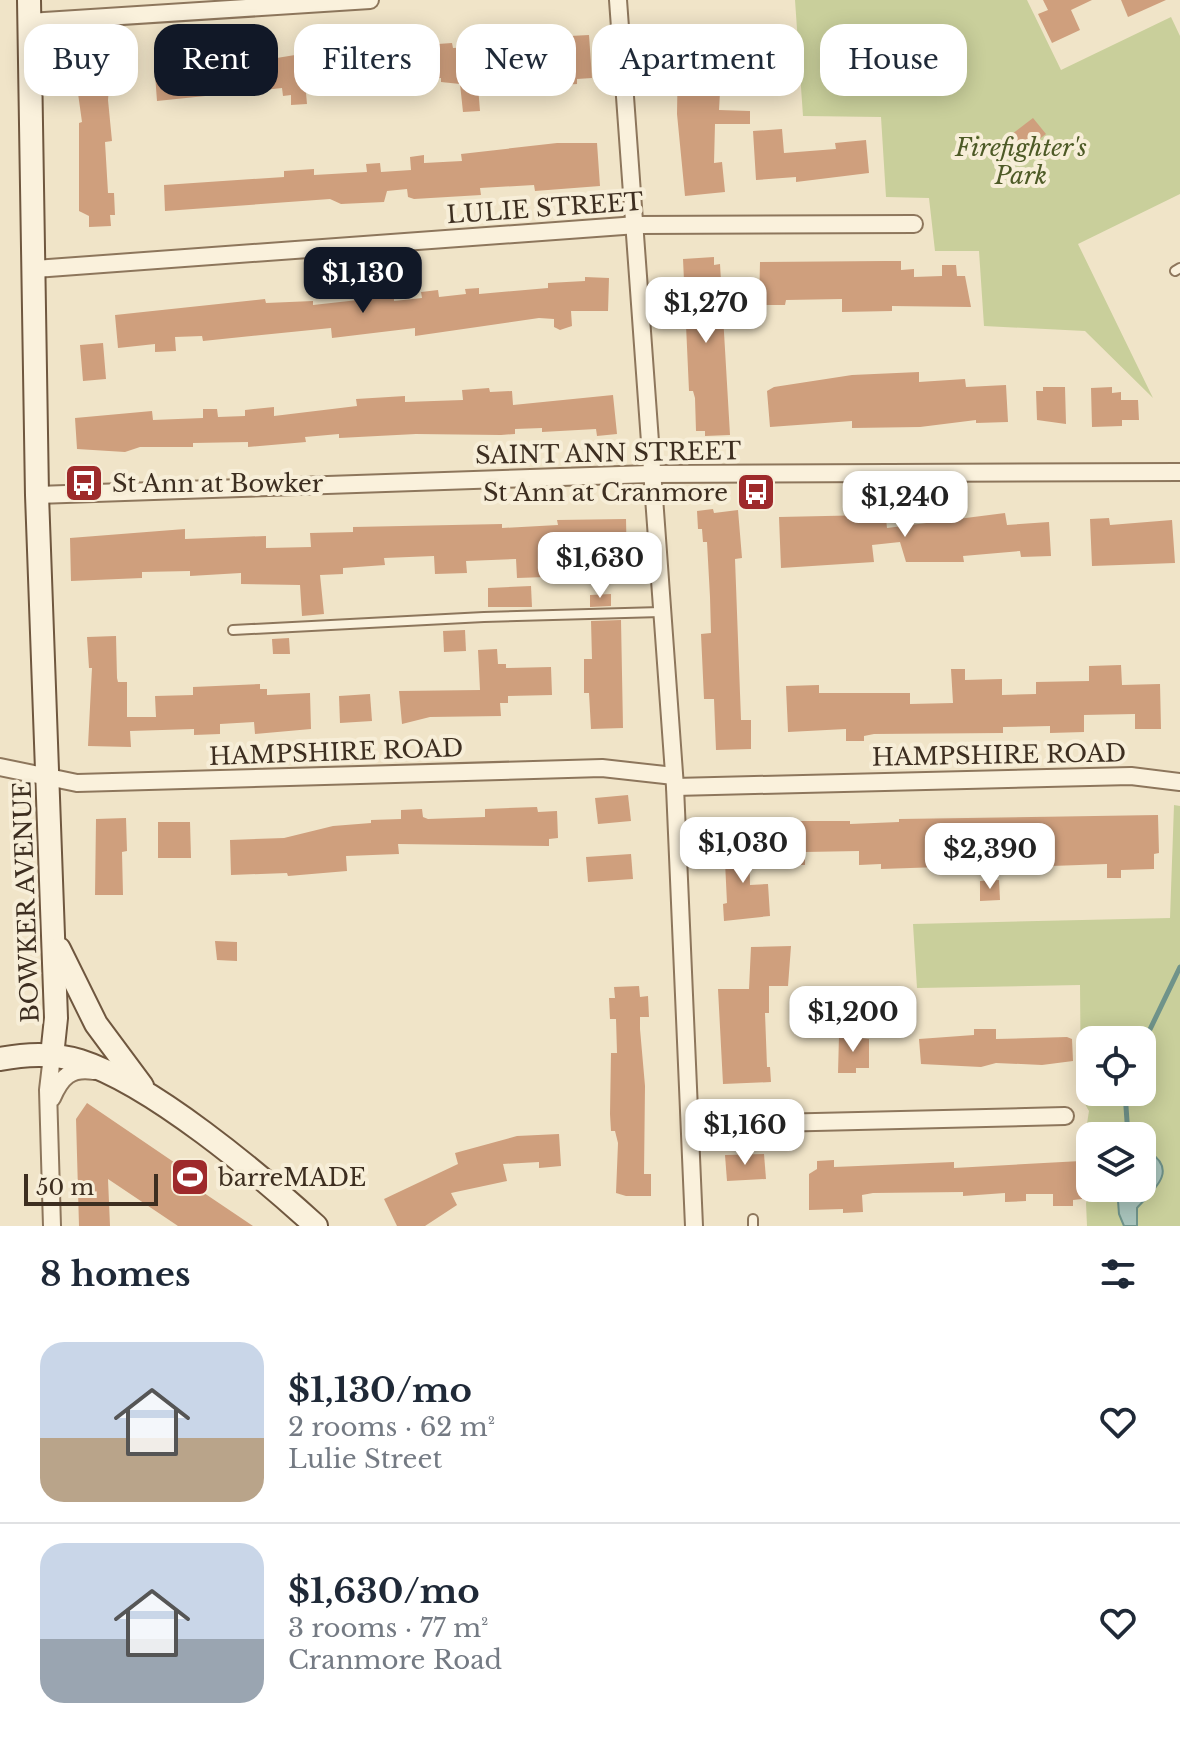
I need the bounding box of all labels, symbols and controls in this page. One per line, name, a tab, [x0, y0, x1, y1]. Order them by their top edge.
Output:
chip: Buy	[24, 24, 138, 96]
chip: Rent	[154, 24, 278, 96]
chip: Filters	[294, 24, 440, 96]
chip: New	[456, 24, 576, 96]
chip: Apartment	[592, 24, 804, 96]
chip: House	[820, 24, 967, 96]
park label: Firefighter's Park	[954, 133, 1087, 190]
street label: LULIE STREET	[446, 187, 644, 229]
pin: $1,130	[298, 247, 428, 315]
text: $1,130	[322, 257, 404, 289]
pin: $1,270	[641, 277, 771, 345]
text: $1,270	[664, 287, 748, 319]
street label: SAINT ANN STREET	[475, 436, 741, 470]
bus stop icon: St Ann at Bowker	[63, 462, 105, 504]
place label: St Ann at Bowker	[112, 469, 324, 498]
bus stop icon: St Ann at Cranmore	[735, 471, 777, 513]
pin: $1,240	[840, 471, 970, 539]
place label: St Ann at Cranmore	[483, 478, 728, 507]
text: $1,240	[861, 481, 949, 513]
pin: $1,630	[535, 532, 665, 600]
text: $1,630	[556, 542, 644, 574]
street label: HAMPSHIRE ROAD	[208, 733, 464, 771]
street label: HAMPSHIRE ROAD	[872, 738, 1126, 772]
street label: BOWKER AVENUE	[7, 781, 45, 1023]
pin: $1,030	[678, 817, 808, 885]
pin: $2,390	[925, 823, 1055, 891]
text: $1,030	[698, 827, 788, 859]
text: $2,390	[943, 833, 1037, 865]
pin: $1,200	[788, 986, 918, 1054]
text: $1,200	[807, 996, 899, 1028]
map controls	[1076, 1026, 1156, 1202]
button: locate	[1076, 1026, 1156, 1106]
pin: $1,160	[680, 1099, 810, 1167]
text: $1,160	[703, 1109, 787, 1141]
button: layers	[1076, 1122, 1156, 1202]
sports icon: barreMADE	[169, 1156, 211, 1198]
place label: barreMADE	[217, 1163, 366, 1192]
scale bar	[24, 1170, 158, 1206]
text: 50 m	[36, 1174, 94, 1201]
icon: filters	[1096, 1252, 1140, 1296]
text: 8 homes	[40, 1253, 191, 1295]
text: $1,130/mo	[288, 1369, 472, 1411]
icon: home	[104, 1374, 200, 1470]
icon: heart	[1096, 1400, 1140, 1444]
text: 2 rooms · 62 m²	[288, 1411, 495, 1443]
text: Lulie Street	[288, 1443, 442, 1475]
text: $1,630/mo	[288, 1570, 480, 1612]
icon: home	[104, 1575, 200, 1671]
icon: heart	[1096, 1601, 1140, 1645]
text: 3 rooms · 77 m²	[288, 1612, 489, 1644]
text: Cranmore Road	[288, 1644, 502, 1676]

